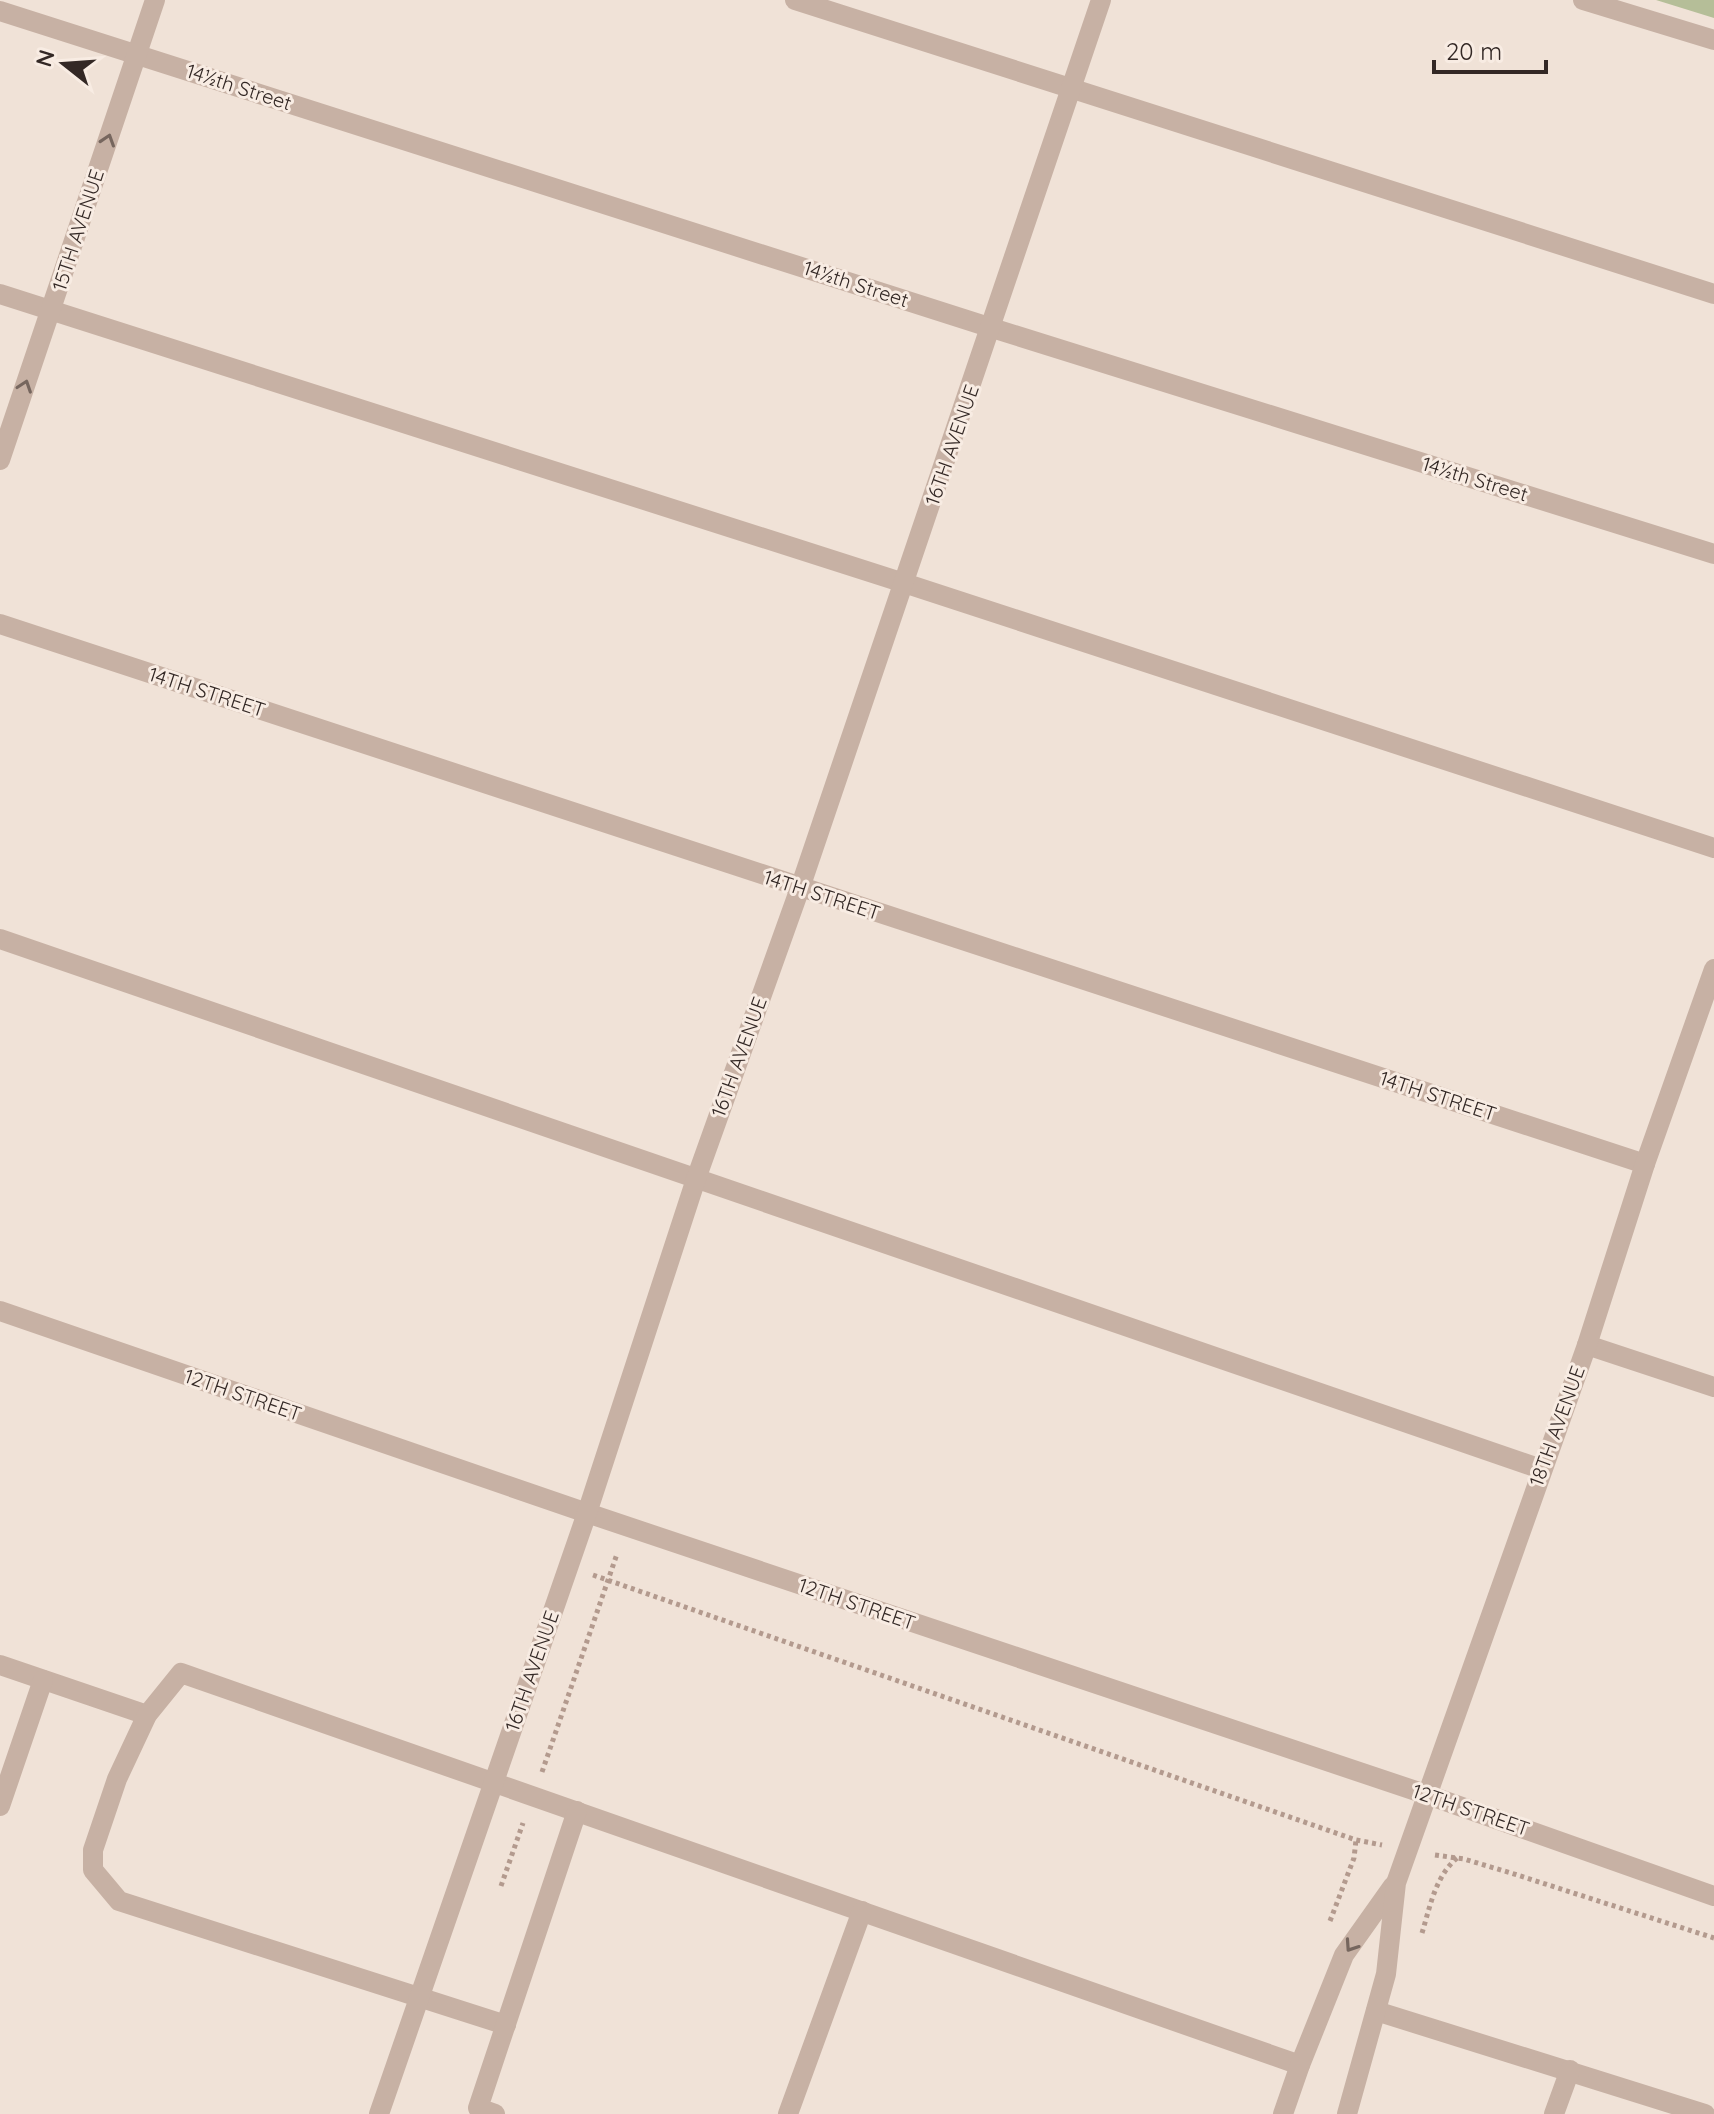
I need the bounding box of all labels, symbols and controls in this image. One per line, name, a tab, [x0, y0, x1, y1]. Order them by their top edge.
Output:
north arrow	[24, 24, 104, 104]
scale bar	[1434, 24, 1546, 74]
text: 20 m	[1446, 36, 1502, 66]
text: N	[29, 46, 61, 70]
street label: 14½th Street	[183, 58, 295, 115]
one-way arrow	[98, 134, 114, 148]
street label: 15TH AVENUE	[46, 166, 109, 294]
street label: 14½th Street	[800, 255, 912, 312]
one-way arrow	[16, 380, 32, 394]
street label: 16TH AVENUE	[919, 381, 984, 508]
street label: 14½th Street	[1419, 451, 1531, 507]
street label: 14TH STREET	[146, 661, 269, 722]
street label: 14TH STREET	[761, 864, 884, 925]
street label: 16TH AVENUE	[705, 993, 772, 1120]
street label: 14TH STREET	[1377, 1065, 1500, 1126]
street label: 18TH AVENUE	[1523, 1362, 1590, 1489]
street label: 12TH STREET	[181, 1363, 305, 1426]
street label: 12TH STREET	[795, 1572, 919, 1635]
street label: 16TH AVENUE	[499, 1607, 564, 1734]
street label: 12TH STREET	[1409, 1778, 1533, 1841]
one-way arrow	[1346, 1938, 1361, 1952]

